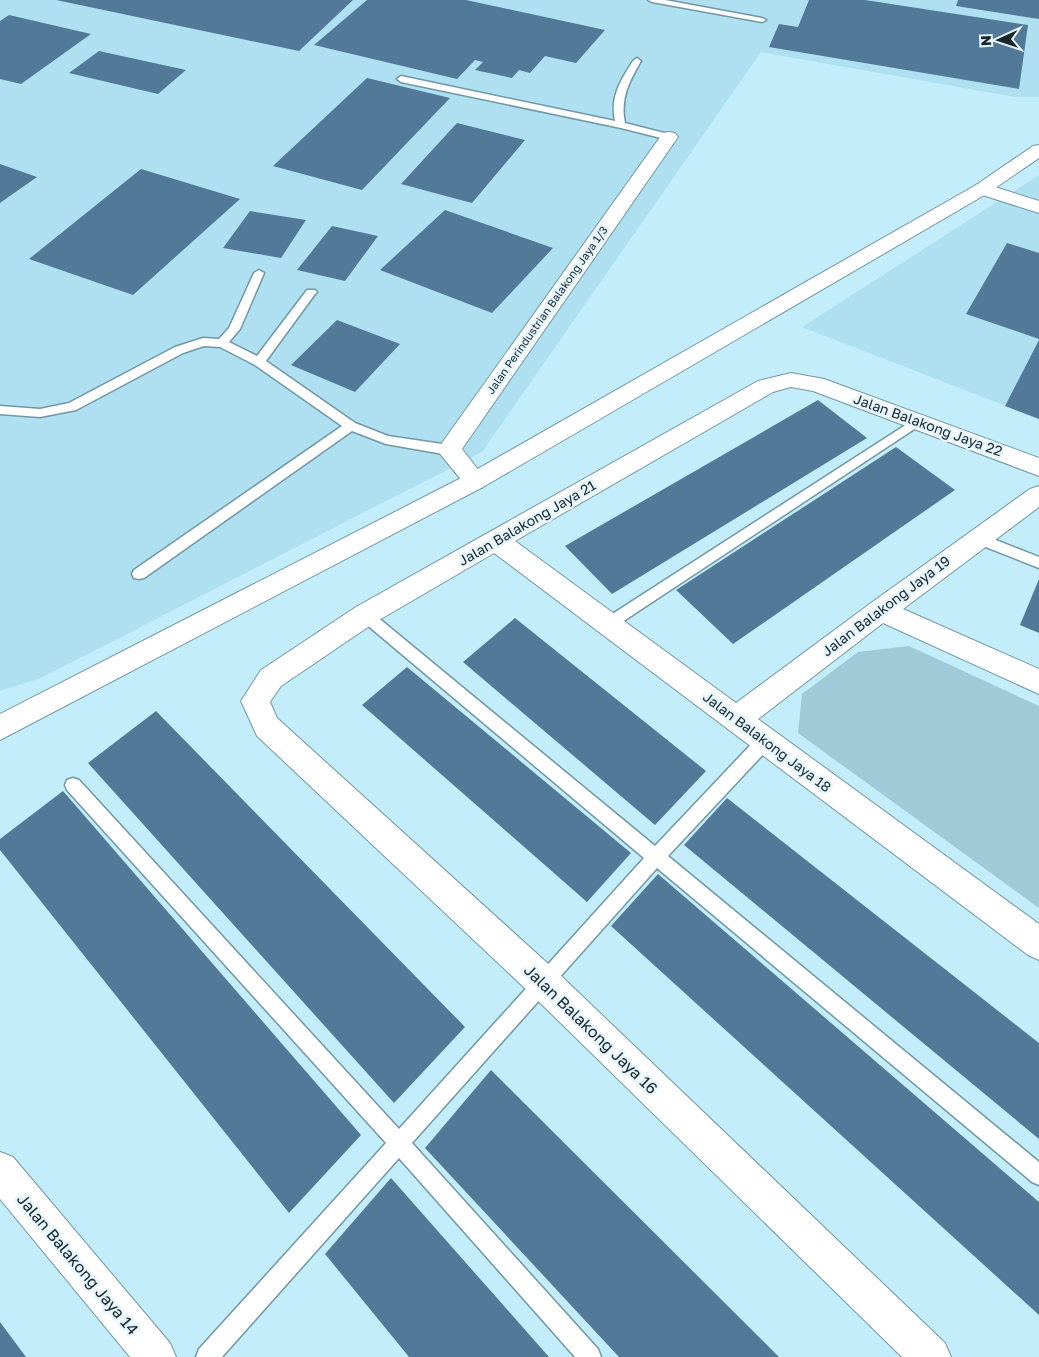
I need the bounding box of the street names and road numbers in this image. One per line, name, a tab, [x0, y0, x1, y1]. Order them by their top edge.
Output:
street label: Jalan Perindustrian Balakong Jaya 1/3	[483, 223, 610, 396]
street label: Jalan Balakong Jaya 22	[851, 390, 1005, 459]
street label: Jalan Balakong Jaya 21	[455, 476, 599, 569]
street label: Jalan Balakong Jaya 19	[818, 552, 953, 659]
street label: Jalan Balakong Jaya 18	[700, 688, 835, 795]
street label: Jalan Balakong Jaya 16	[520, 960, 662, 1098]
street label: Jalan Balakong Jaya 14	[13, 1189, 143, 1339]

